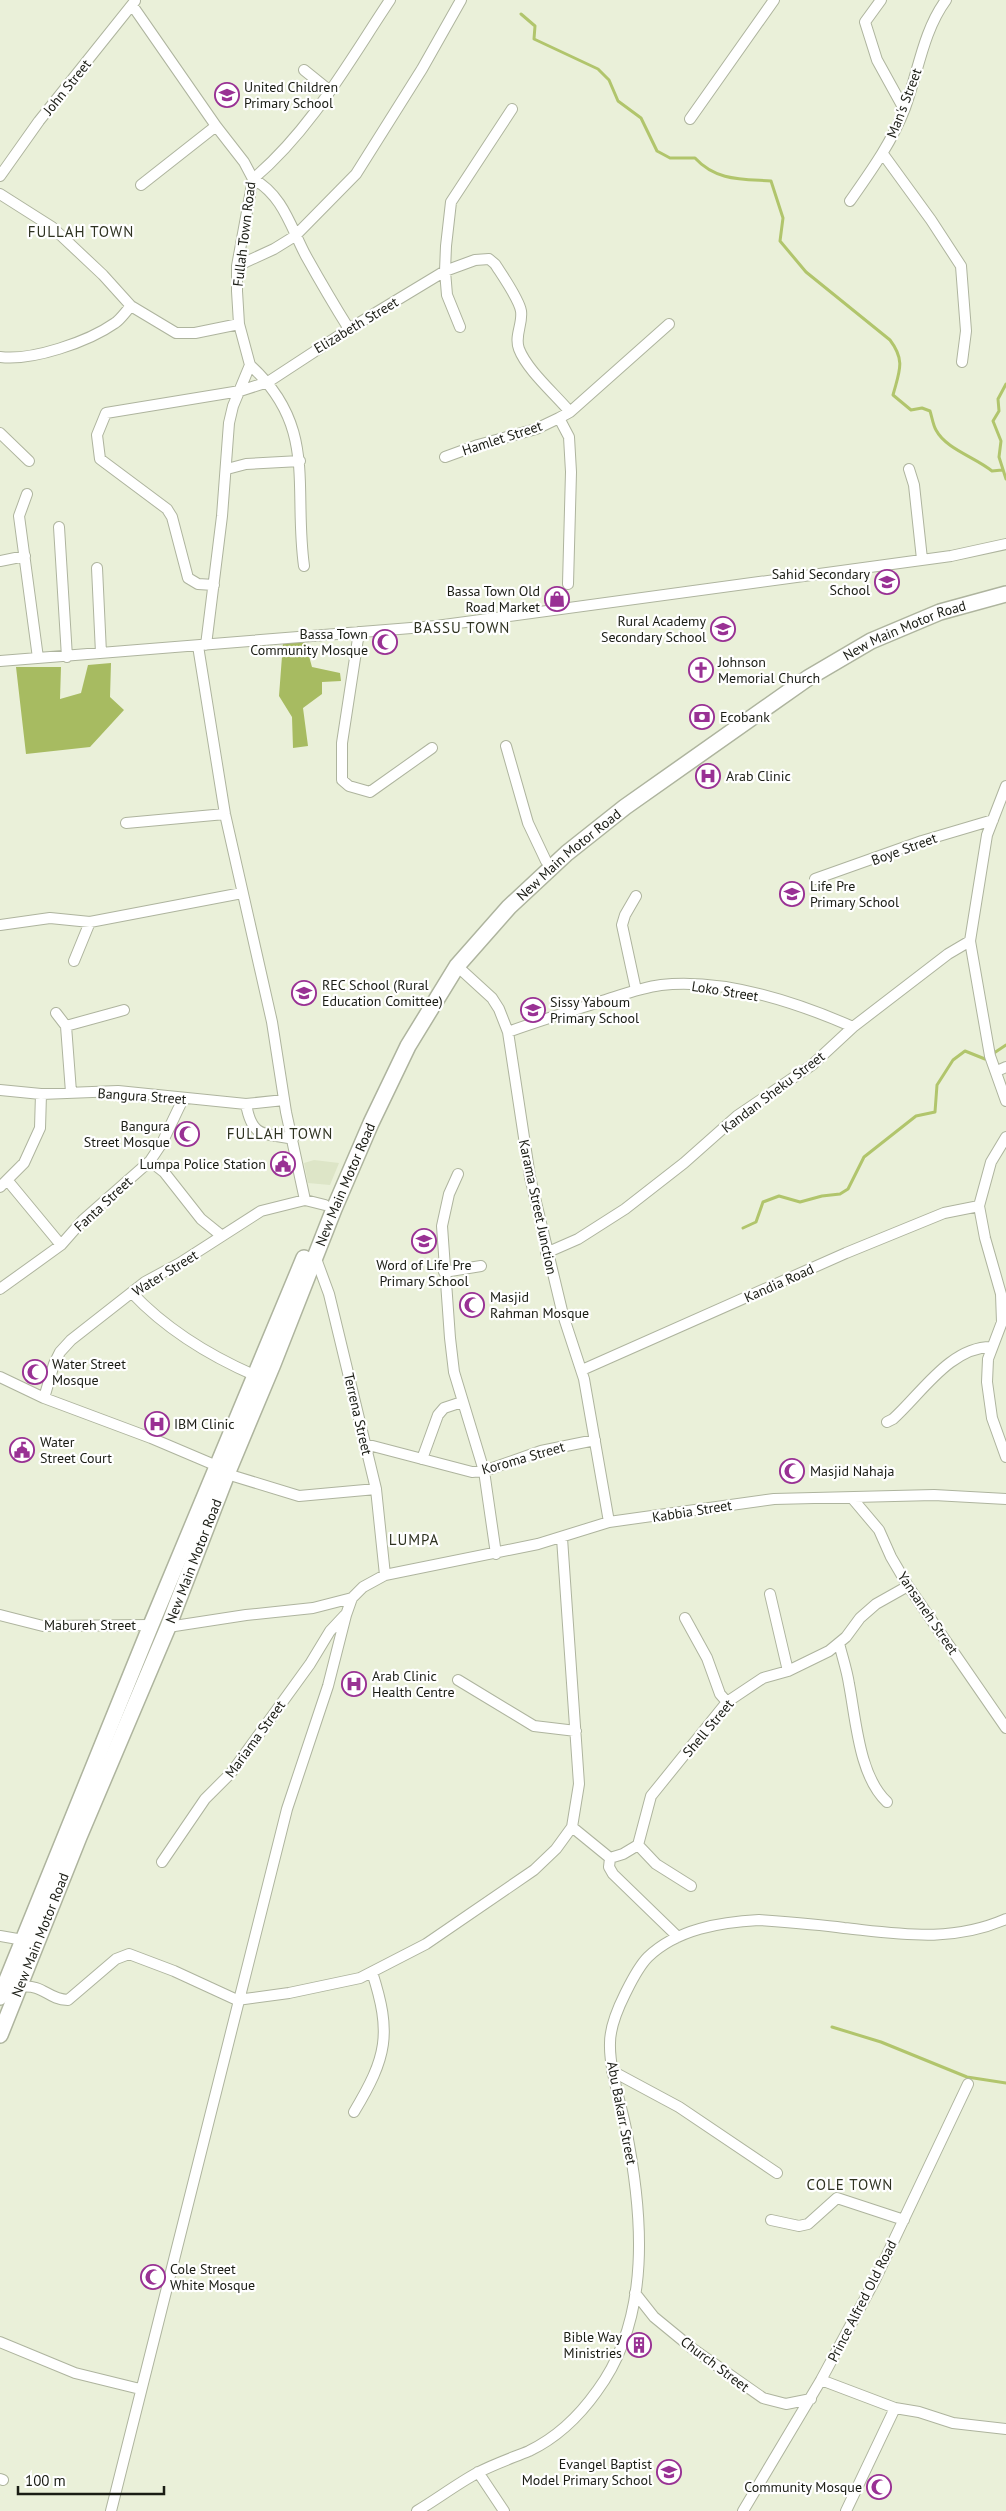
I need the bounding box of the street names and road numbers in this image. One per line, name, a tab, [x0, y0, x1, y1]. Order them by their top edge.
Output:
street label: John Street	[38, 55, 95, 119]
street label: Man's Street	[882, 65, 926, 140]
street label: Fullah Town Road	[229, 181, 259, 287]
street label: Elizabeth Street	[311, 293, 402, 357]
street label: Hamlet Street	[460, 417, 545, 459]
street label: New Main Motor Road	[840, 596, 968, 664]
street label: New Main Motor Road	[513, 805, 625, 905]
street label: Boye Street	[869, 829, 939, 869]
street label: Loko Street	[690, 977, 760, 1005]
street label: Kandan Sheku Street	[718, 1047, 828, 1137]
street label: Bangura Street	[97, 1084, 187, 1108]
street label: New Main Motor Road	[311, 1120, 379, 1249]
street label: Karama Street Junction	[515, 1138, 561, 1276]
street label: Fanta Street	[70, 1172, 136, 1235]
street label: Water Street	[129, 1246, 201, 1300]
street label: Kandia Road	[741, 1260, 817, 1306]
street label: Terrena Street	[340, 1371, 376, 1457]
street label: Koroma Street	[479, 1438, 567, 1478]
street label: New Main Motor Road	[161, 1496, 226, 1626]
street label: Kabbia Street	[651, 1496, 733, 1526]
street label: Yansaneh Street	[894, 1568, 962, 1658]
street label: Mabureh Street	[44, 1616, 136, 1634]
street label: Shell Street	[679, 1695, 738, 1761]
street label: Mariama Street	[221, 1697, 289, 1781]
street label: New Main Motor Road	[7, 1870, 73, 1999]
street label: Abu Bakarr Street	[603, 2060, 641, 2166]
street label: Prince Alfred Old Road	[823, 2237, 901, 2365]
street label: Church Street	[677, 2332, 753, 2396]

